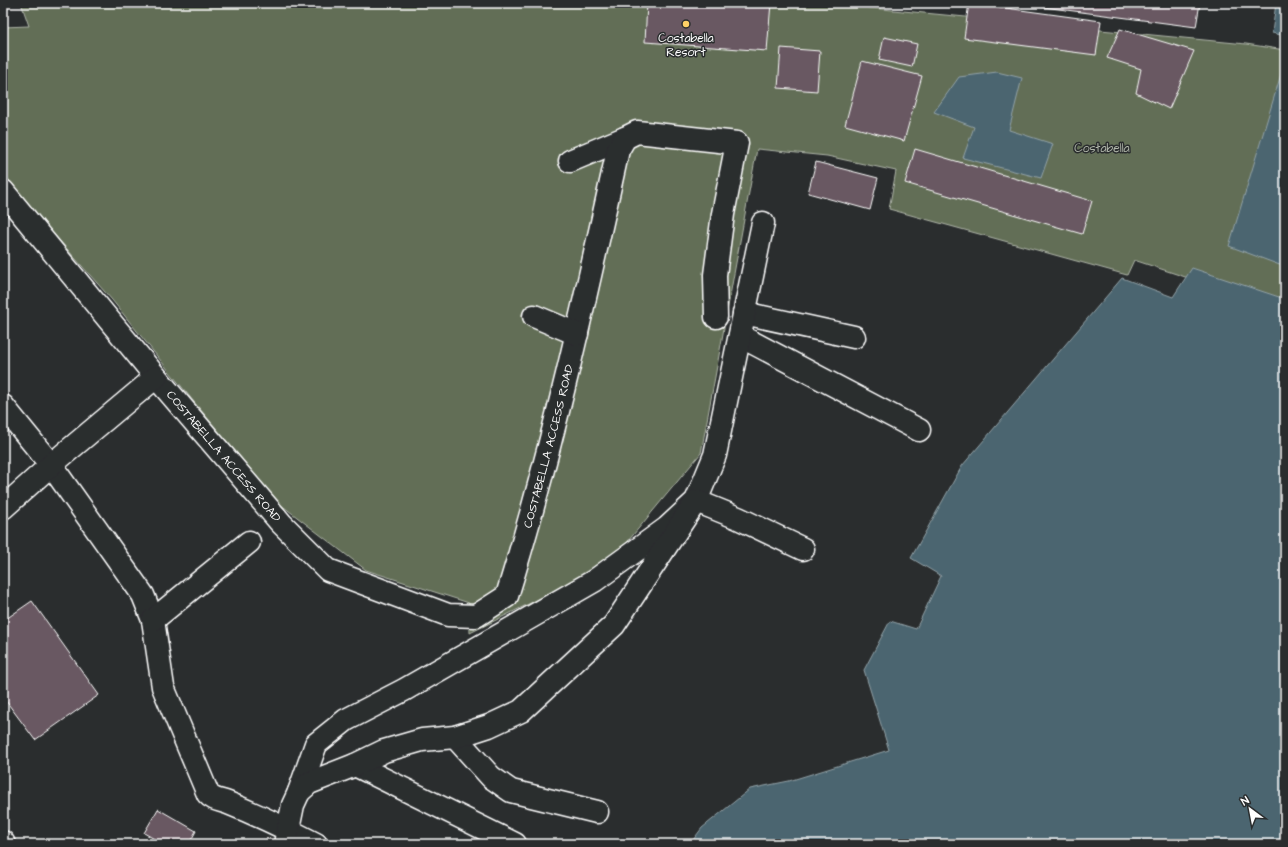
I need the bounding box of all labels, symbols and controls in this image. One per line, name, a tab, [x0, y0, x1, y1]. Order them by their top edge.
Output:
marker: Costabella Resort	[681, 19, 691, 29]
place label: Costabella Resort	[658, 30, 714, 61]
park label: Costabella	[1074, 140, 1130, 157]
street label: COSTABELLA ACCESS ROAD	[519, 363, 578, 530]
street label: COSTABELLA ACCESS ROAD	[163, 387, 285, 526]
north arrow	[1230, 789, 1270, 829]
text: N	[1238, 793, 1252, 809]

